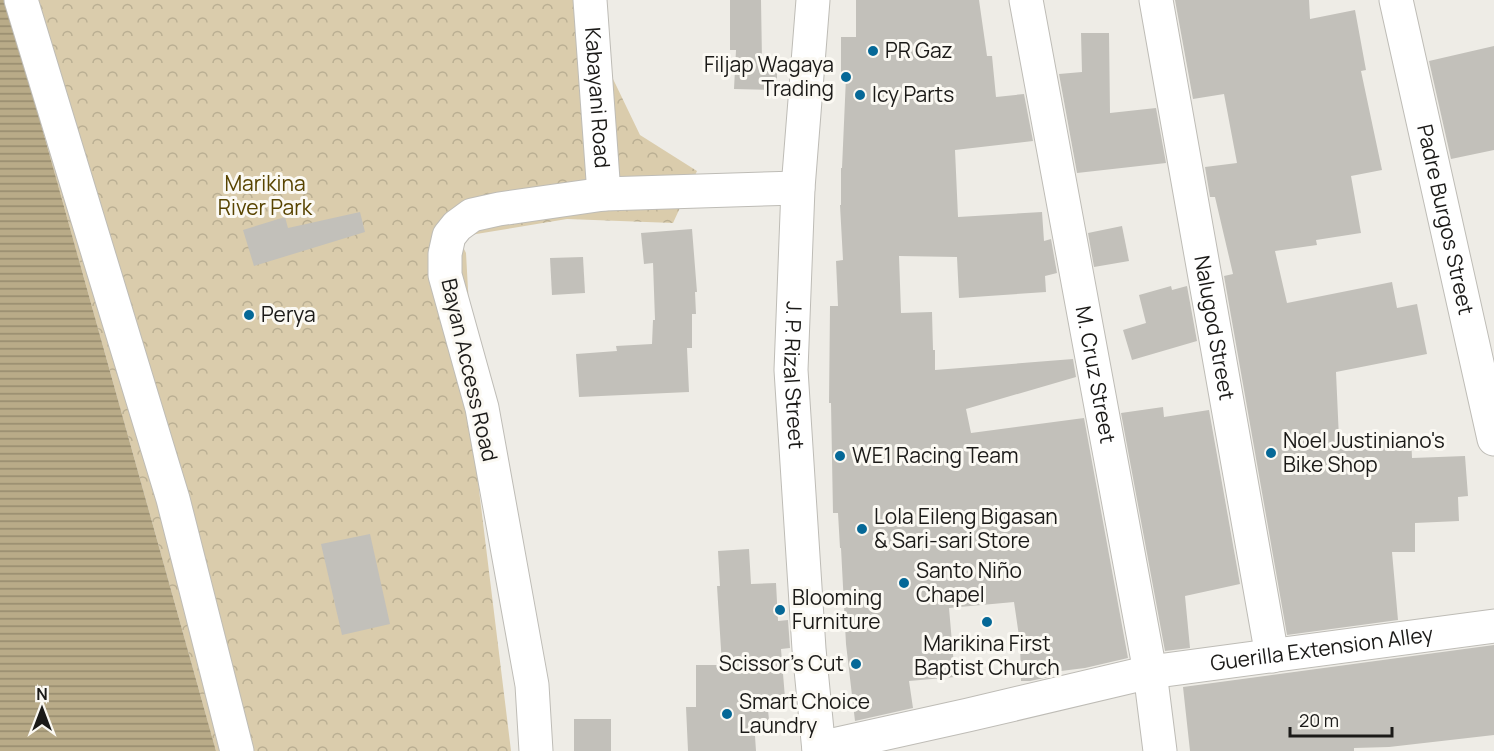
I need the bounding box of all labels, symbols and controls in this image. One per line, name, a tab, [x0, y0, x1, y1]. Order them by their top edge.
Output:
street label: Kabayani Road	[579, 26, 617, 169]
place label: PR Gaz	[885, 36, 953, 64]
marker: PR Gaz	[866, 44, 880, 58]
place label: Filjap Wagaya Trading	[704, 50, 834, 102]
marker: Filjap Wagaya Trading	[839, 70, 853, 84]
place label: Icy Parts	[872, 80, 954, 108]
marker: Icy Parts	[853, 88, 867, 102]
street label: Padre Burgos Street	[1411, 121, 1481, 317]
park label: Marikina River Park	[218, 169, 313, 221]
street label: Nalugod Street	[1188, 253, 1242, 402]
street label: Bayan Access Road	[435, 275, 505, 464]
place label: Perya	[261, 300, 316, 328]
street label: J. P. Rizal Street	[778, 301, 811, 450]
street label: M. Cruz Street	[1070, 303, 1123, 446]
marker: Perya	[242, 308, 256, 322]
place label: Noel Justiniano's Bike Shop	[1283, 426, 1445, 478]
place label: WE1 Racing Team	[852, 441, 1019, 469]
marker: Noel Justiniano's Bike Shop	[1264, 446, 1278, 460]
marker: WE1 Racing Team	[833, 449, 847, 463]
place label: Lola Eileng Bigasan & Sari-sari Store	[874, 502, 1058, 554]
marker: Lola Eileng Bigasan & Sari-sari Store	[855, 522, 869, 536]
place label: Santo Niño Chapel	[916, 556, 1022, 608]
marker: Santo Niño Chapel	[897, 576, 911, 590]
place label: Blooming Furniture	[792, 583, 882, 635]
marker: Blooming Furniture	[773, 603, 787, 617]
marker: Marikina First Baptist Church	[980, 615, 994, 629]
street label: Guerilla Extension Alley	[1209, 619, 1435, 677]
place label: Marikina First Baptist Church	[914, 629, 1060, 681]
place label: Scissor's Cut	[719, 649, 844, 677]
marker: Scissor's Cut	[849, 657, 863, 671]
north arrow	[12, 679, 72, 739]
text: N	[36, 683, 48, 705]
place label: Smart Choice Laundry	[739, 687, 870, 739]
scale bar	[1290, 700, 1392, 738]
marker: Smart Choice Laundry	[720, 707, 734, 721]
text: 20 m	[1299, 708, 1339, 732]

